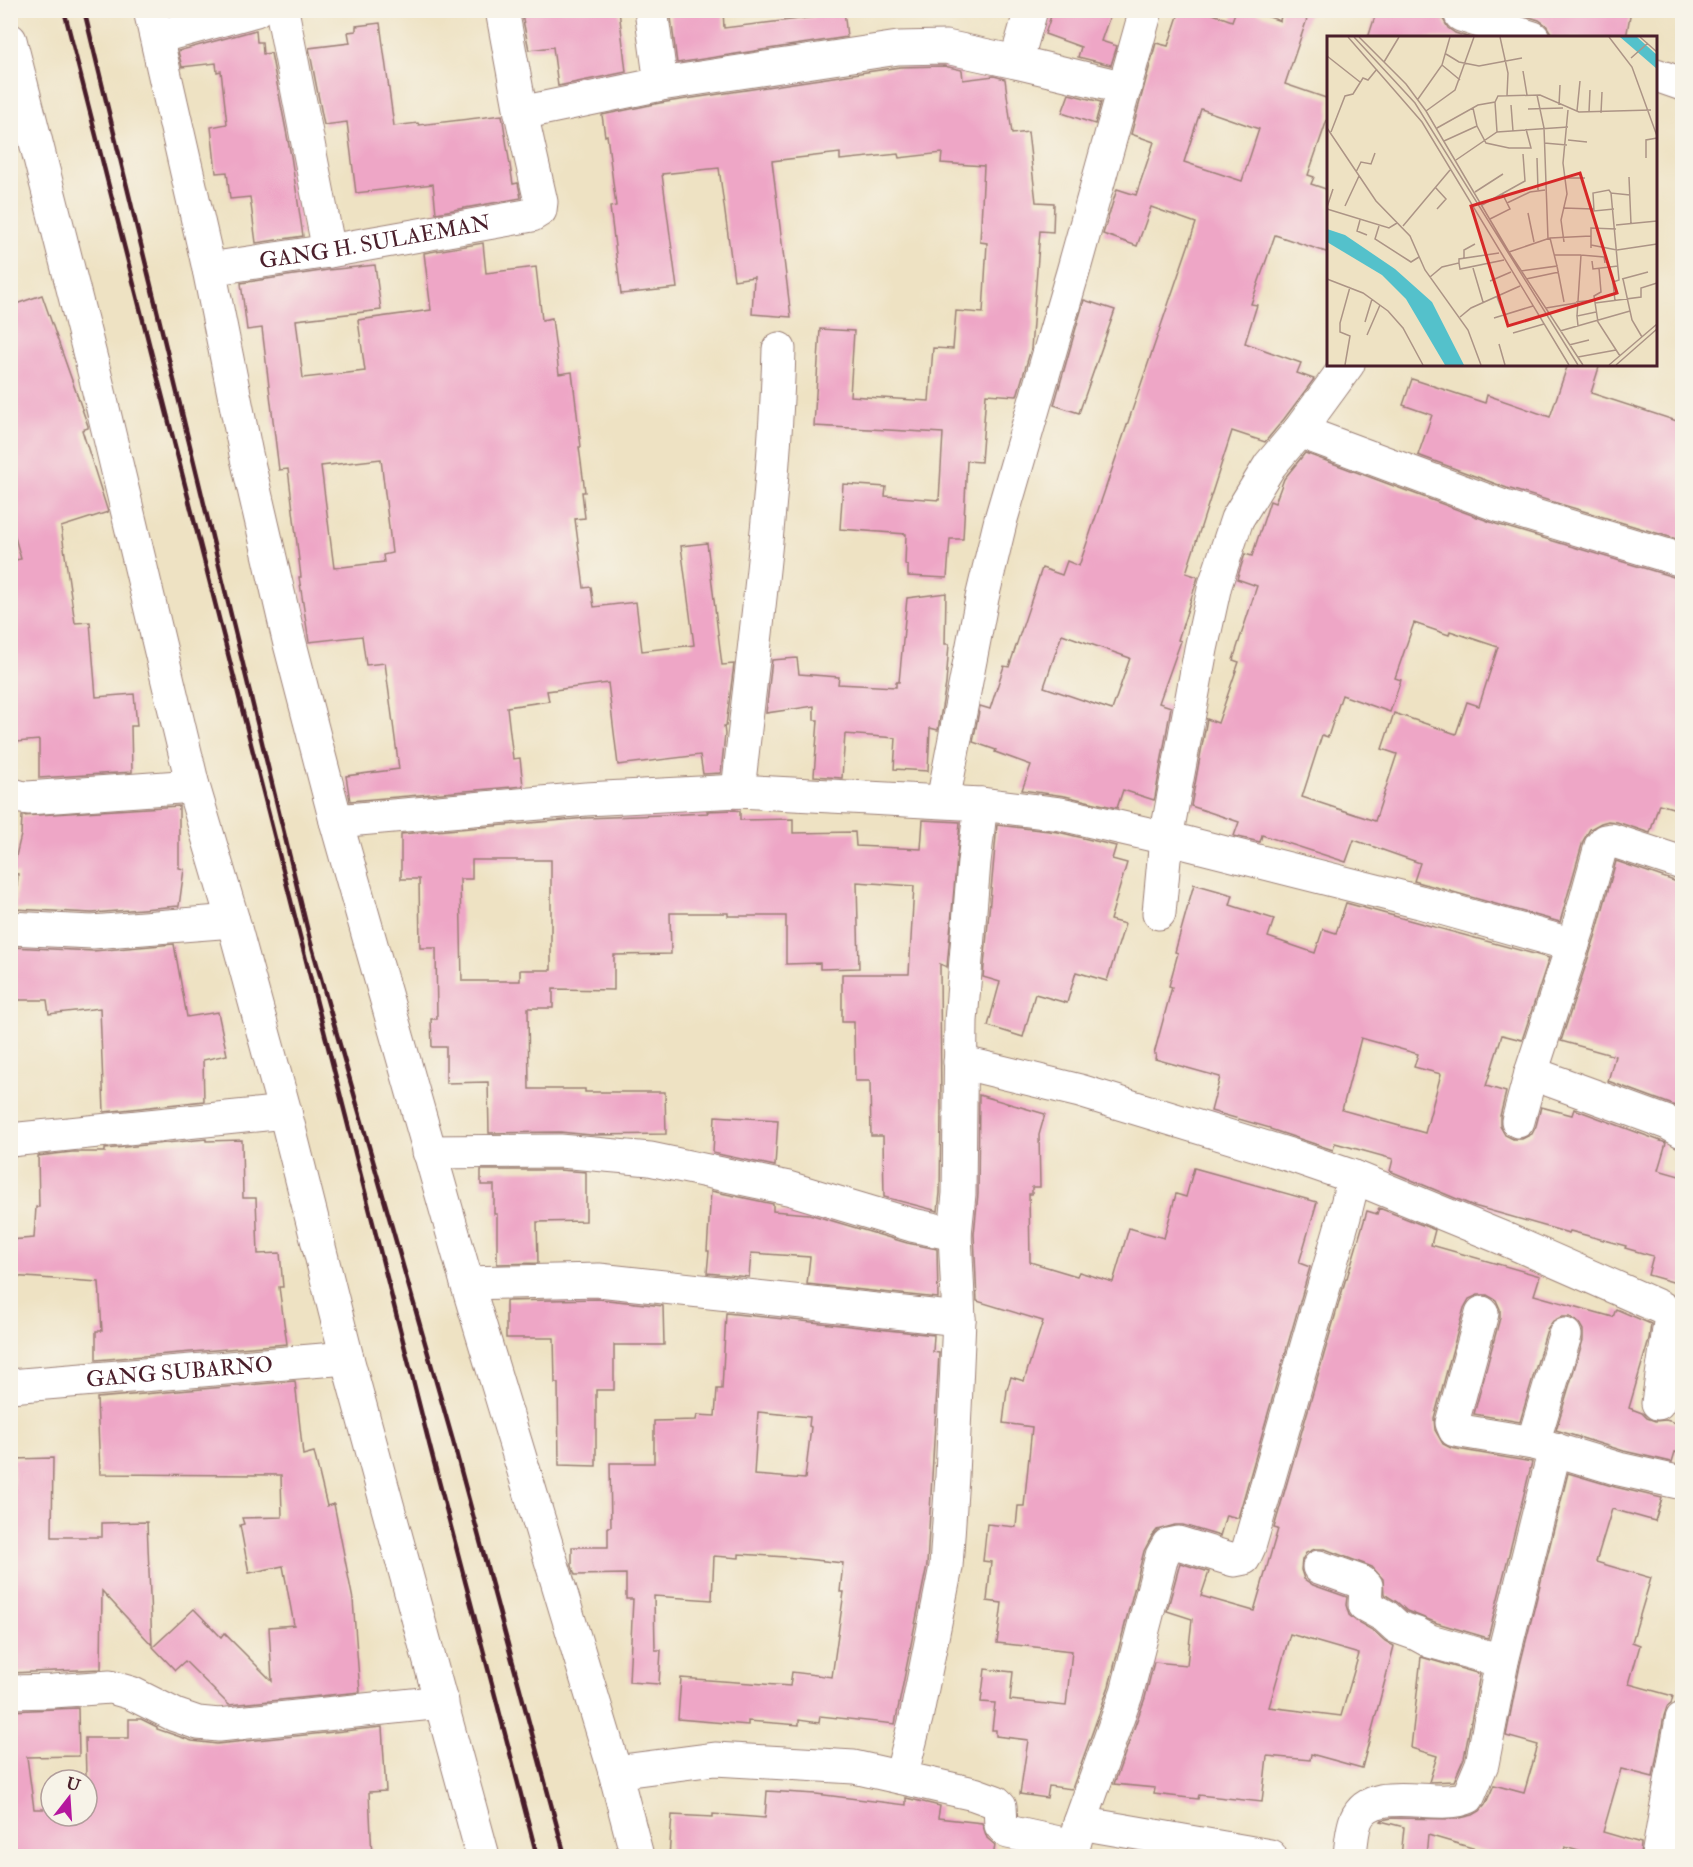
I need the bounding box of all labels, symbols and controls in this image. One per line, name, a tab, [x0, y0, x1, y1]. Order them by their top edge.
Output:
inset map	[1327, 36, 1657, 366]
street label: GANG H. SULAEMAN	[257, 209, 493, 275]
street label: GANG SUBARNO	[85, 1350, 274, 1394]
north arrow	[39, 1768, 99, 1828]
text: U	[64, 1773, 83, 1796]

